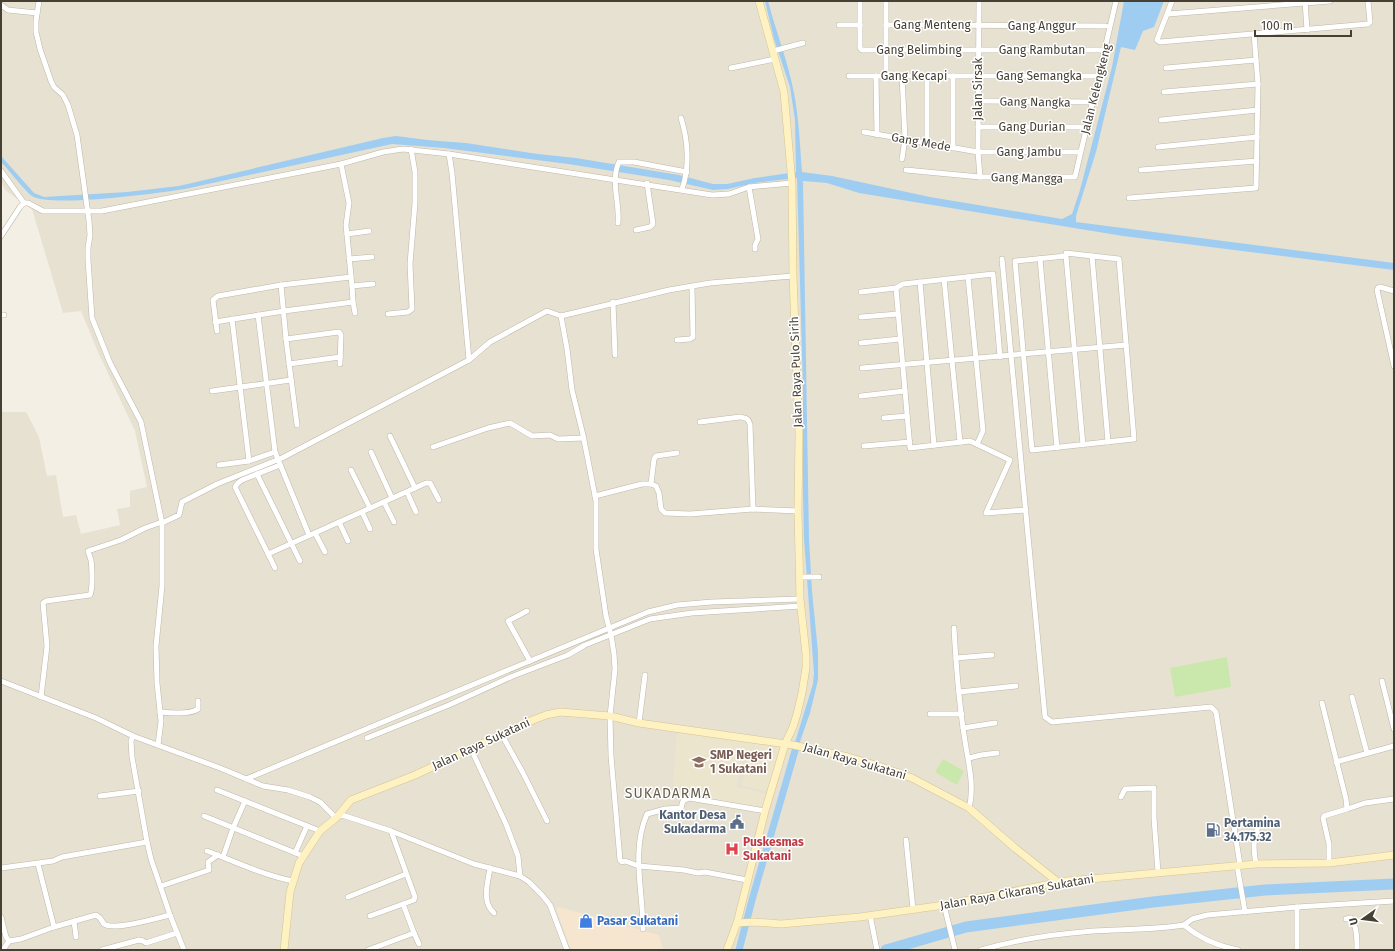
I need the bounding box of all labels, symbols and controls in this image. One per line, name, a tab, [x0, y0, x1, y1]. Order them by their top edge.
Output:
scale bar	[1255, 12, 1351, 38]
street label: Gang Menteng	[893, 18, 971, 32]
street label: Gang Anggur	[1008, 19, 1077, 33]
text: 100 m	[1261, 19, 1293, 33]
street label: Jalan Kelengkeng	[1078, 42, 1114, 136]
street label: Gang Belimbing	[876, 43, 962, 57]
street label: Gang Rambutan	[999, 43, 1085, 57]
street label: Jalan Sirsak	[971, 57, 985, 120]
street label: Gang Kecapi	[881, 69, 947, 83]
street label: Gang Semangka	[996, 69, 1082, 83]
street label: Gang Nangka	[999, 94, 1071, 110]
street label: Gang Durian	[999, 120, 1065, 134]
street label: Gang Mede	[890, 130, 952, 154]
street label: Gang Jambu	[996, 145, 1062, 159]
street label: Gang Mangga	[991, 170, 1063, 186]
street label: Jalan Raya Pulo Sirih	[787, 316, 805, 428]
street label: Jalan Raya Sukatani	[430, 715, 532, 773]
street label: Jalan Raya Sukatani	[802, 740, 908, 782]
place label: SMP Negeri 1 Sukatani	[710, 748, 772, 776]
school or university icon: SMP Negeri 1 Sukatani	[691, 754, 707, 770]
district label: SUKADARMA	[625, 785, 711, 802]
place label: Kantor Desa Sukadarma	[659, 808, 726, 836]
public building icon: Kantor Desa Sukadarma	[729, 814, 745, 830]
place label: Pertamina 34.175.32	[1223, 816, 1281, 844]
fuel station icon: Pertamina 34.175.32	[1205, 822, 1221, 838]
place label: Puskesmas Sukatani	[743, 835, 804, 863]
hospital icon: Puskesmas Sukatani	[724, 841, 740, 857]
street label: Jalan Raya Cikarang Sukatani	[939, 872, 1095, 912]
north arrow	[1343, 899, 1383, 939]
shop icon: Pasar Sukatani	[578, 913, 594, 929]
place label: Pasar Sukatani	[597, 914, 678, 928]
text: U	[1347, 916, 1361, 926]

